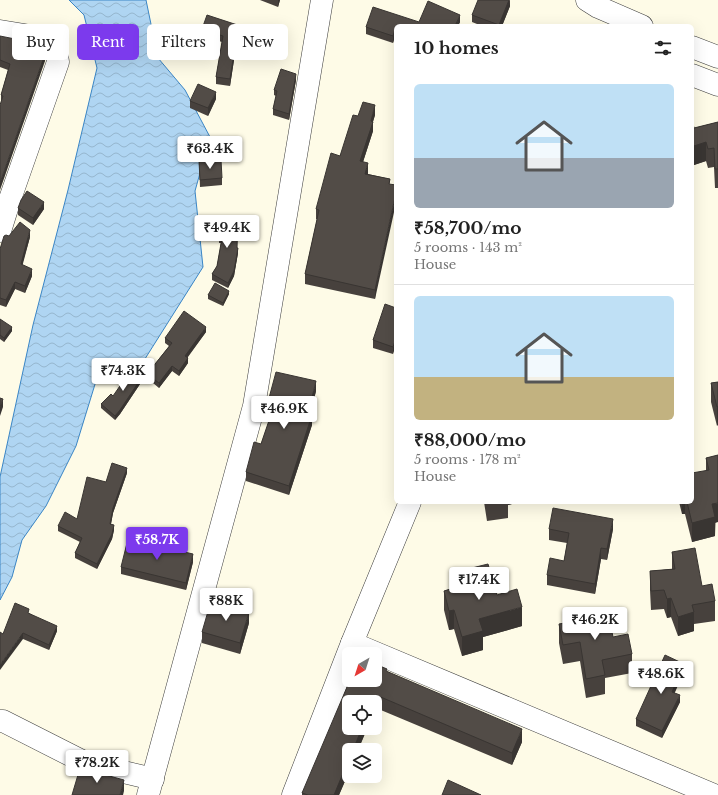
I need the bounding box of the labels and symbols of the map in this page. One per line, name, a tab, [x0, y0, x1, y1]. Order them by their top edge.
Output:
pin: ₹63.4K	[177, 136, 243, 170]
pin: ₹49.4K	[194, 215, 260, 249]
pin: ₹74.3K	[90, 358, 156, 392]
pin: ₹46.9K	[251, 396, 317, 430]
pin: ₹58.7K	[124, 527, 190, 561]
pin: ₹17.4K	[446, 567, 512, 601]
pin: ₹88K	[202, 588, 250, 622]
pin: ₹46.2K	[562, 607, 628, 641]
north arrow	[342, 647, 382, 687]
pin: ₹48.6K	[628, 661, 694, 695]
pin: ₹78.2K	[64, 750, 130, 784]

